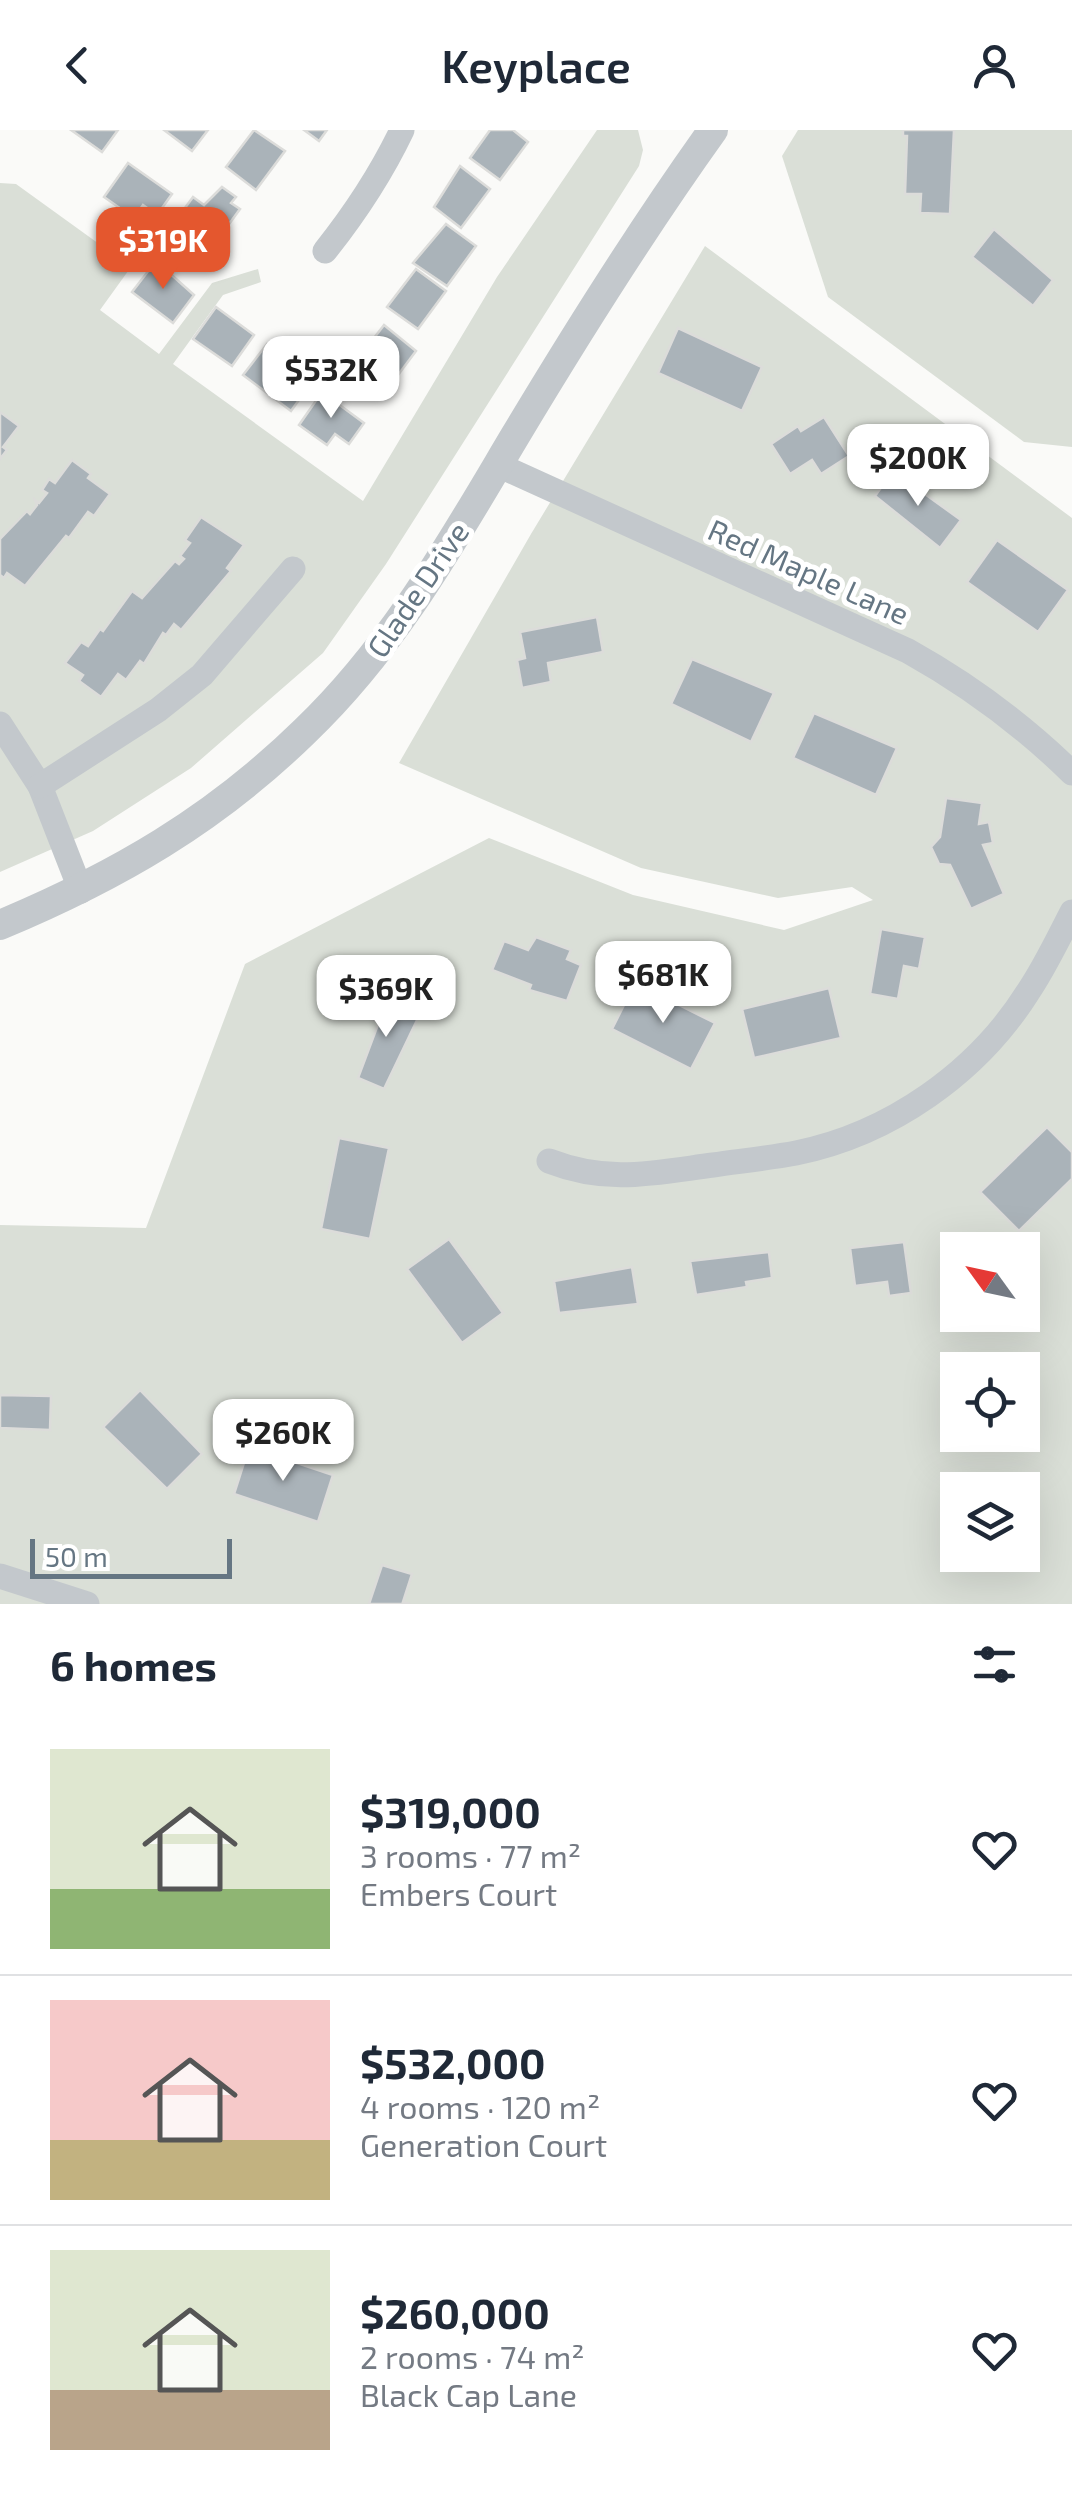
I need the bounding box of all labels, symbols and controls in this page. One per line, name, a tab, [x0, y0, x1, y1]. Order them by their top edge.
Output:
icon: back	[50, 38, 105, 93]
text: Keyplace	[441, 38, 631, 92]
icon: person	[967, 38, 1022, 93]
pin: $319K	[93, 207, 233, 292]
text: $319K	[118, 220, 208, 258]
pin: $532K	[261, 336, 401, 421]
text: $532K	[284, 349, 378, 387]
pin: $200K	[848, 424, 988, 509]
text: $200K	[869, 437, 967, 475]
street label: Red Maple Lane	[703, 511, 915, 631]
street label: Glade Drive	[359, 515, 475, 663]
pin: $681K	[593, 941, 733, 1026]
text: $681K	[617, 954, 709, 992]
pin: $369K	[316, 955, 456, 1040]
text: $369K	[339, 968, 433, 1006]
north arrow	[940, 1232, 1040, 1332]
map controls	[940, 1232, 1040, 1572]
button: locate	[940, 1352, 1040, 1452]
pin: $260K	[213, 1399, 353, 1484]
text: $260K	[235, 1412, 331, 1450]
button: layers	[940, 1472, 1040, 1572]
scale bar	[30, 1534, 232, 1578]
text: 50 m	[45, 1539, 108, 1573]
icon: filters	[967, 1637, 1022, 1692]
text: 6 homes	[50, 1639, 217, 1689]
text: $319,000	[360, 1786, 541, 1836]
icon: home	[130, 1789, 250, 1909]
icon: heart	[967, 1822, 1022, 1877]
text: 3 rooms · 77 m²	[360, 1836, 581, 1874]
text: Embers Court	[360, 1874, 557, 1912]
text: $532,000	[360, 2037, 545, 2087]
icon: home	[130, 2040, 250, 2160]
icon: heart	[967, 2073, 1022, 2128]
text: 4 rooms · 120 m²	[360, 2087, 600, 2125]
text: Generation Court	[360, 2125, 607, 2163]
text: $260,000	[360, 2287, 550, 2337]
icon: home	[130, 2290, 250, 2410]
icon: heart	[967, 2323, 1022, 2378]
text: 2 rooms · 74 m²	[360, 2337, 584, 2375]
text: Black Cap Lane	[360, 2375, 577, 2413]

